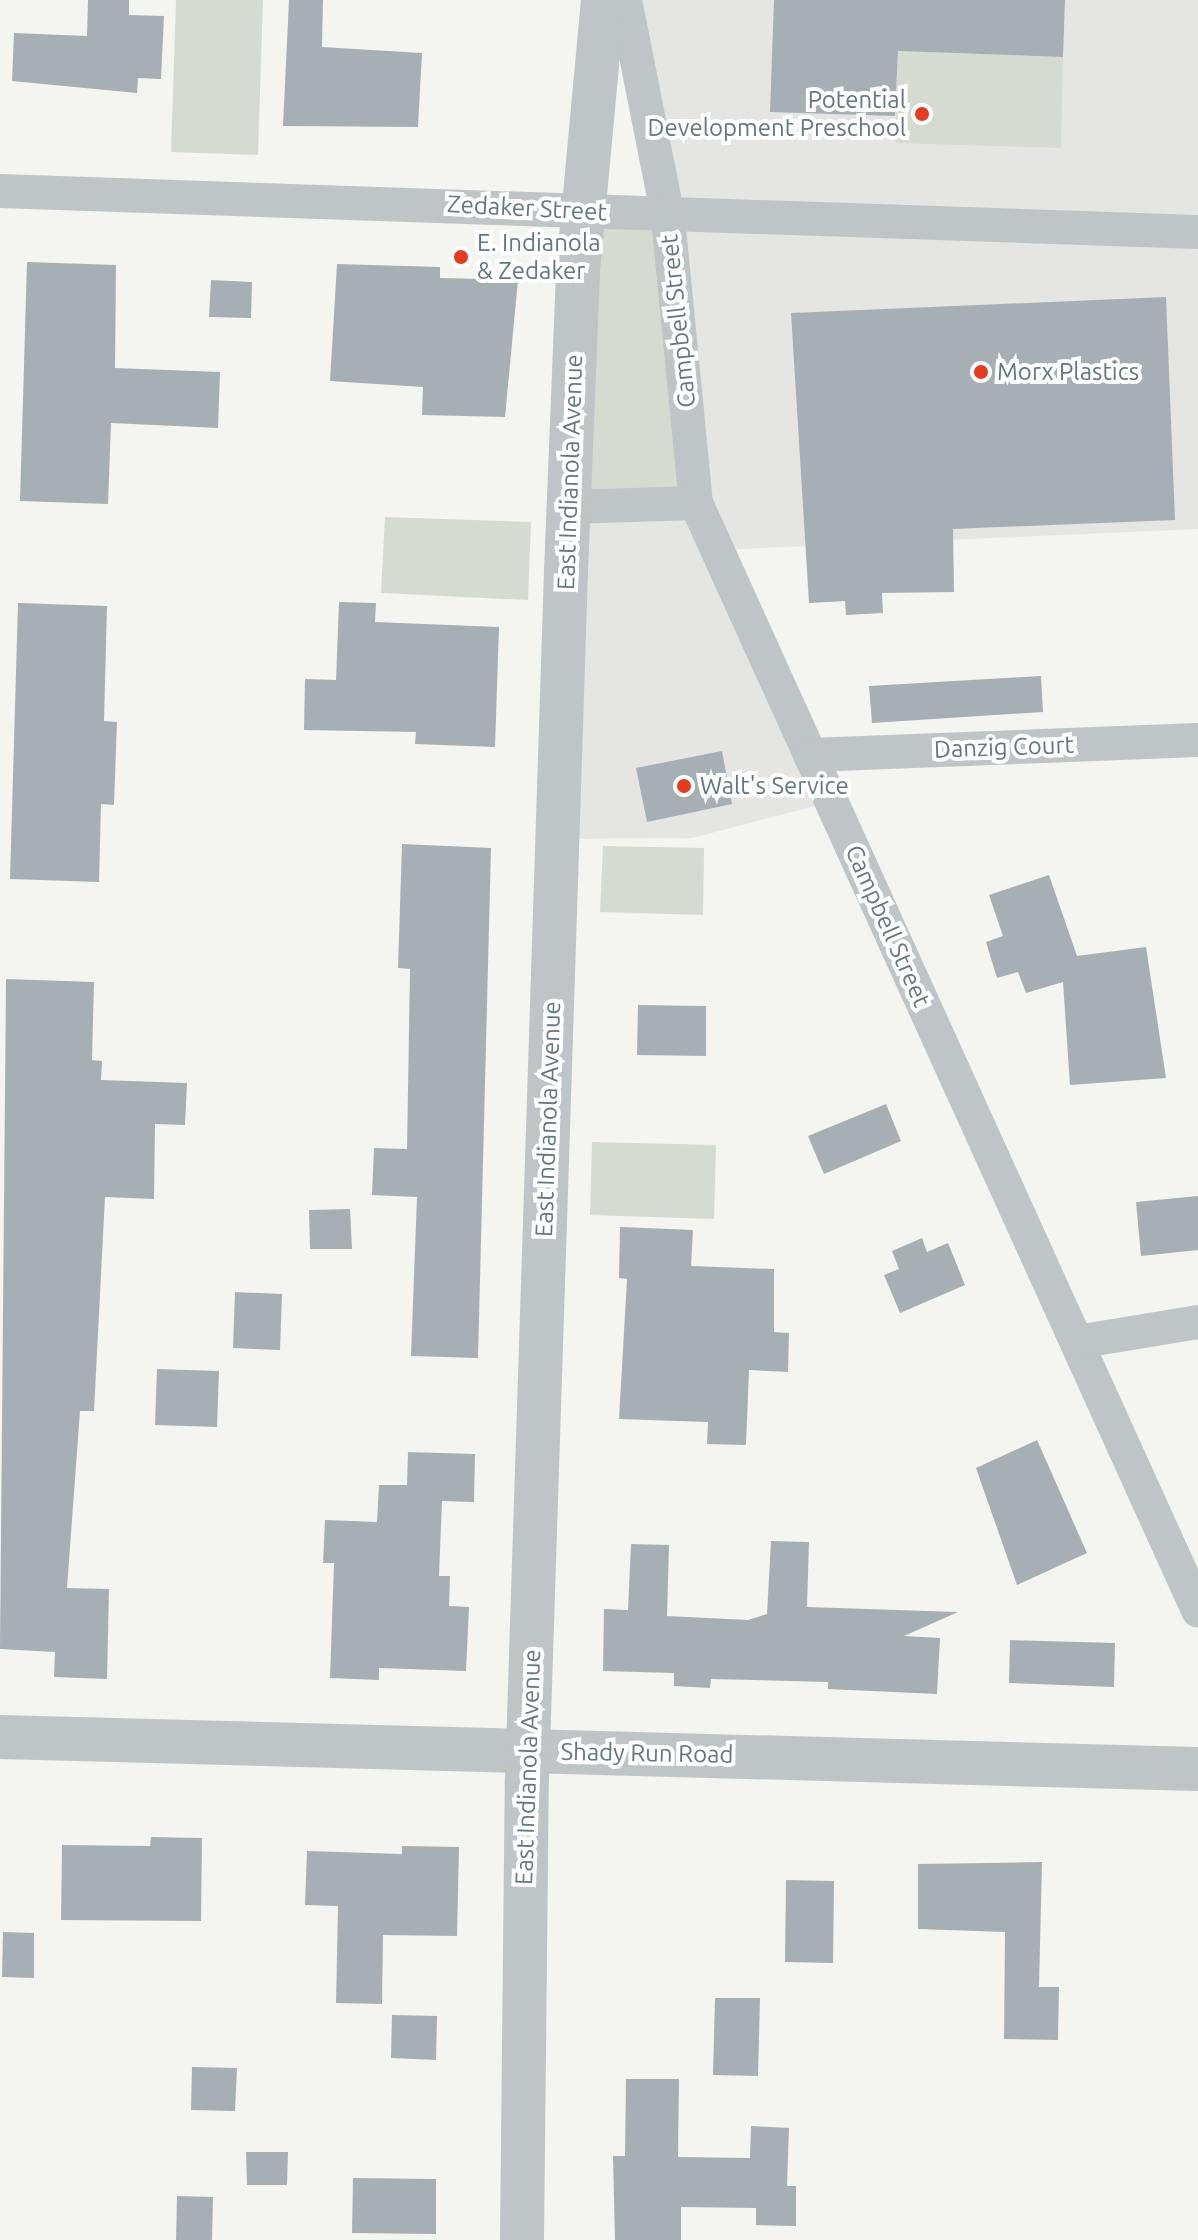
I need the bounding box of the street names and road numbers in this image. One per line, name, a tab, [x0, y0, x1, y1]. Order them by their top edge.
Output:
street label: Zedaker Street	[446, 189, 608, 227]
street label: Campbell Street	[655, 233, 701, 409]
street label: East Indianola Avenue	[551, 354, 589, 590]
street label: Danzig Court	[933, 730, 1075, 764]
street label: Campbell Street	[839, 841, 937, 1011]
street label: East Indianola Avenue	[529, 1001, 567, 1237]
street label: East Indianola Avenue	[509, 1649, 547, 1885]
street label: Shady Run Road	[560, 1737, 734, 1769]

